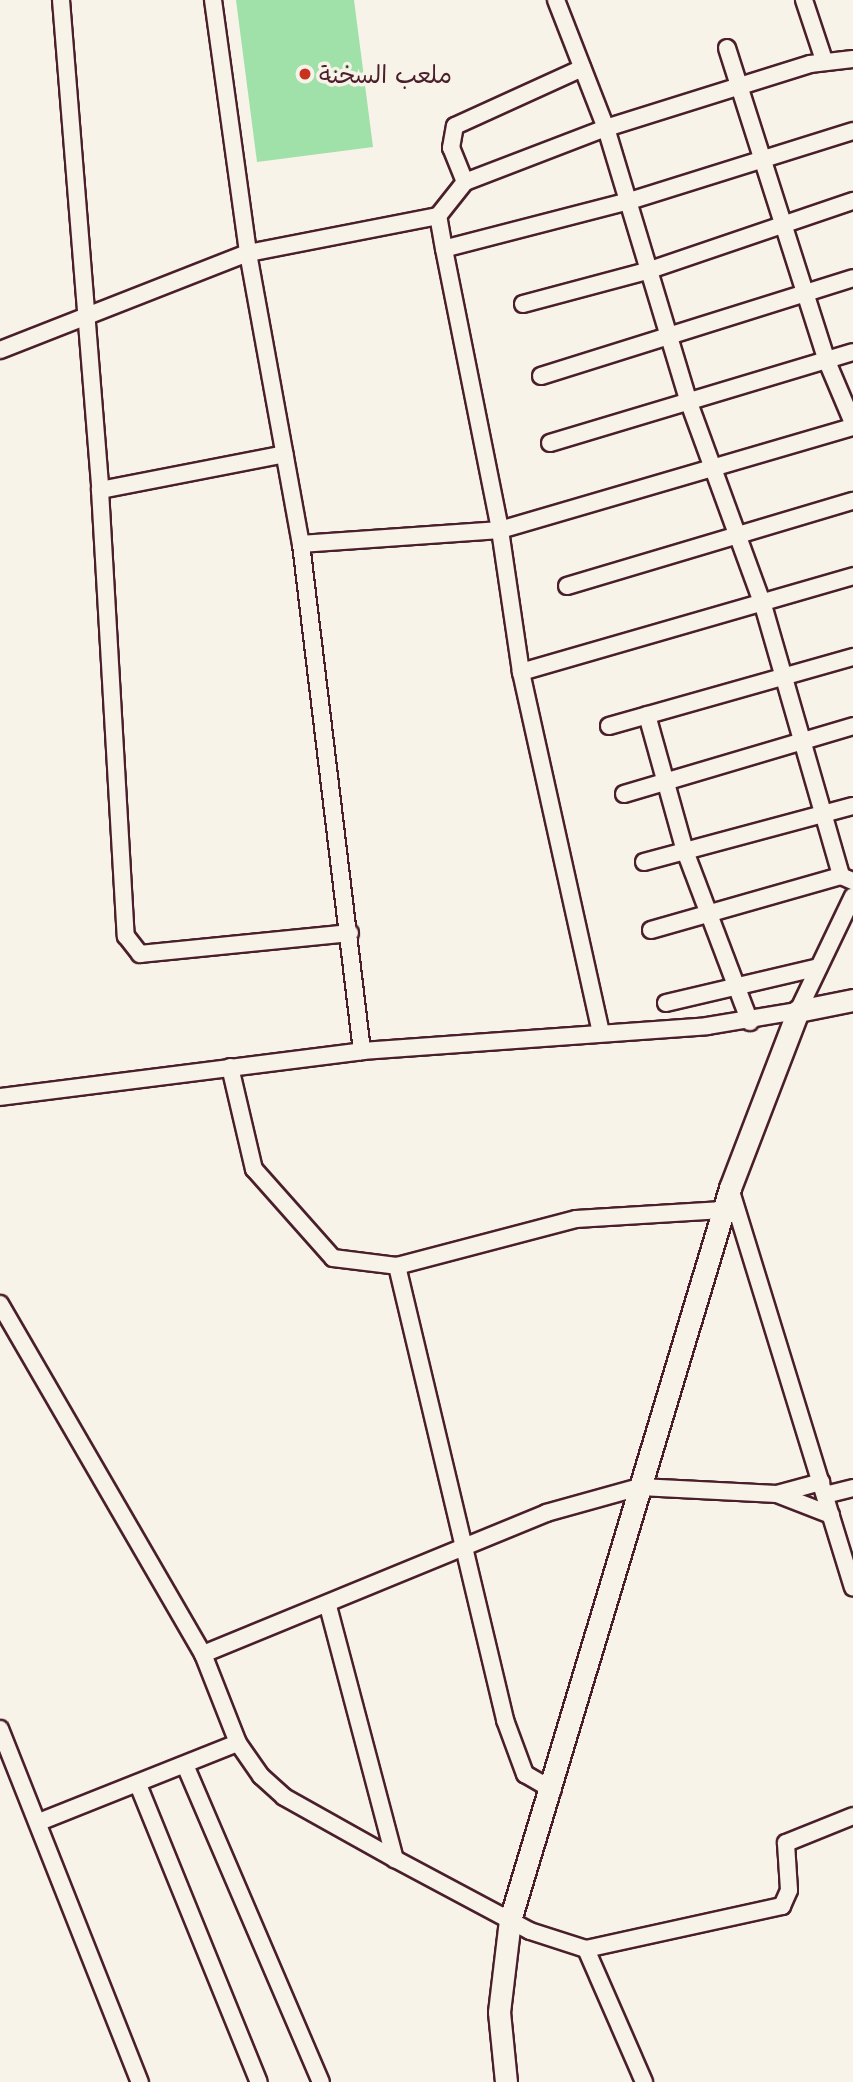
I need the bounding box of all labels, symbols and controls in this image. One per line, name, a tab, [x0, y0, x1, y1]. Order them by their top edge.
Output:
place label: ملعب السخنة	[319, 60, 452, 88]
marker: ملعب السخنة	[297, 66, 313, 82]

